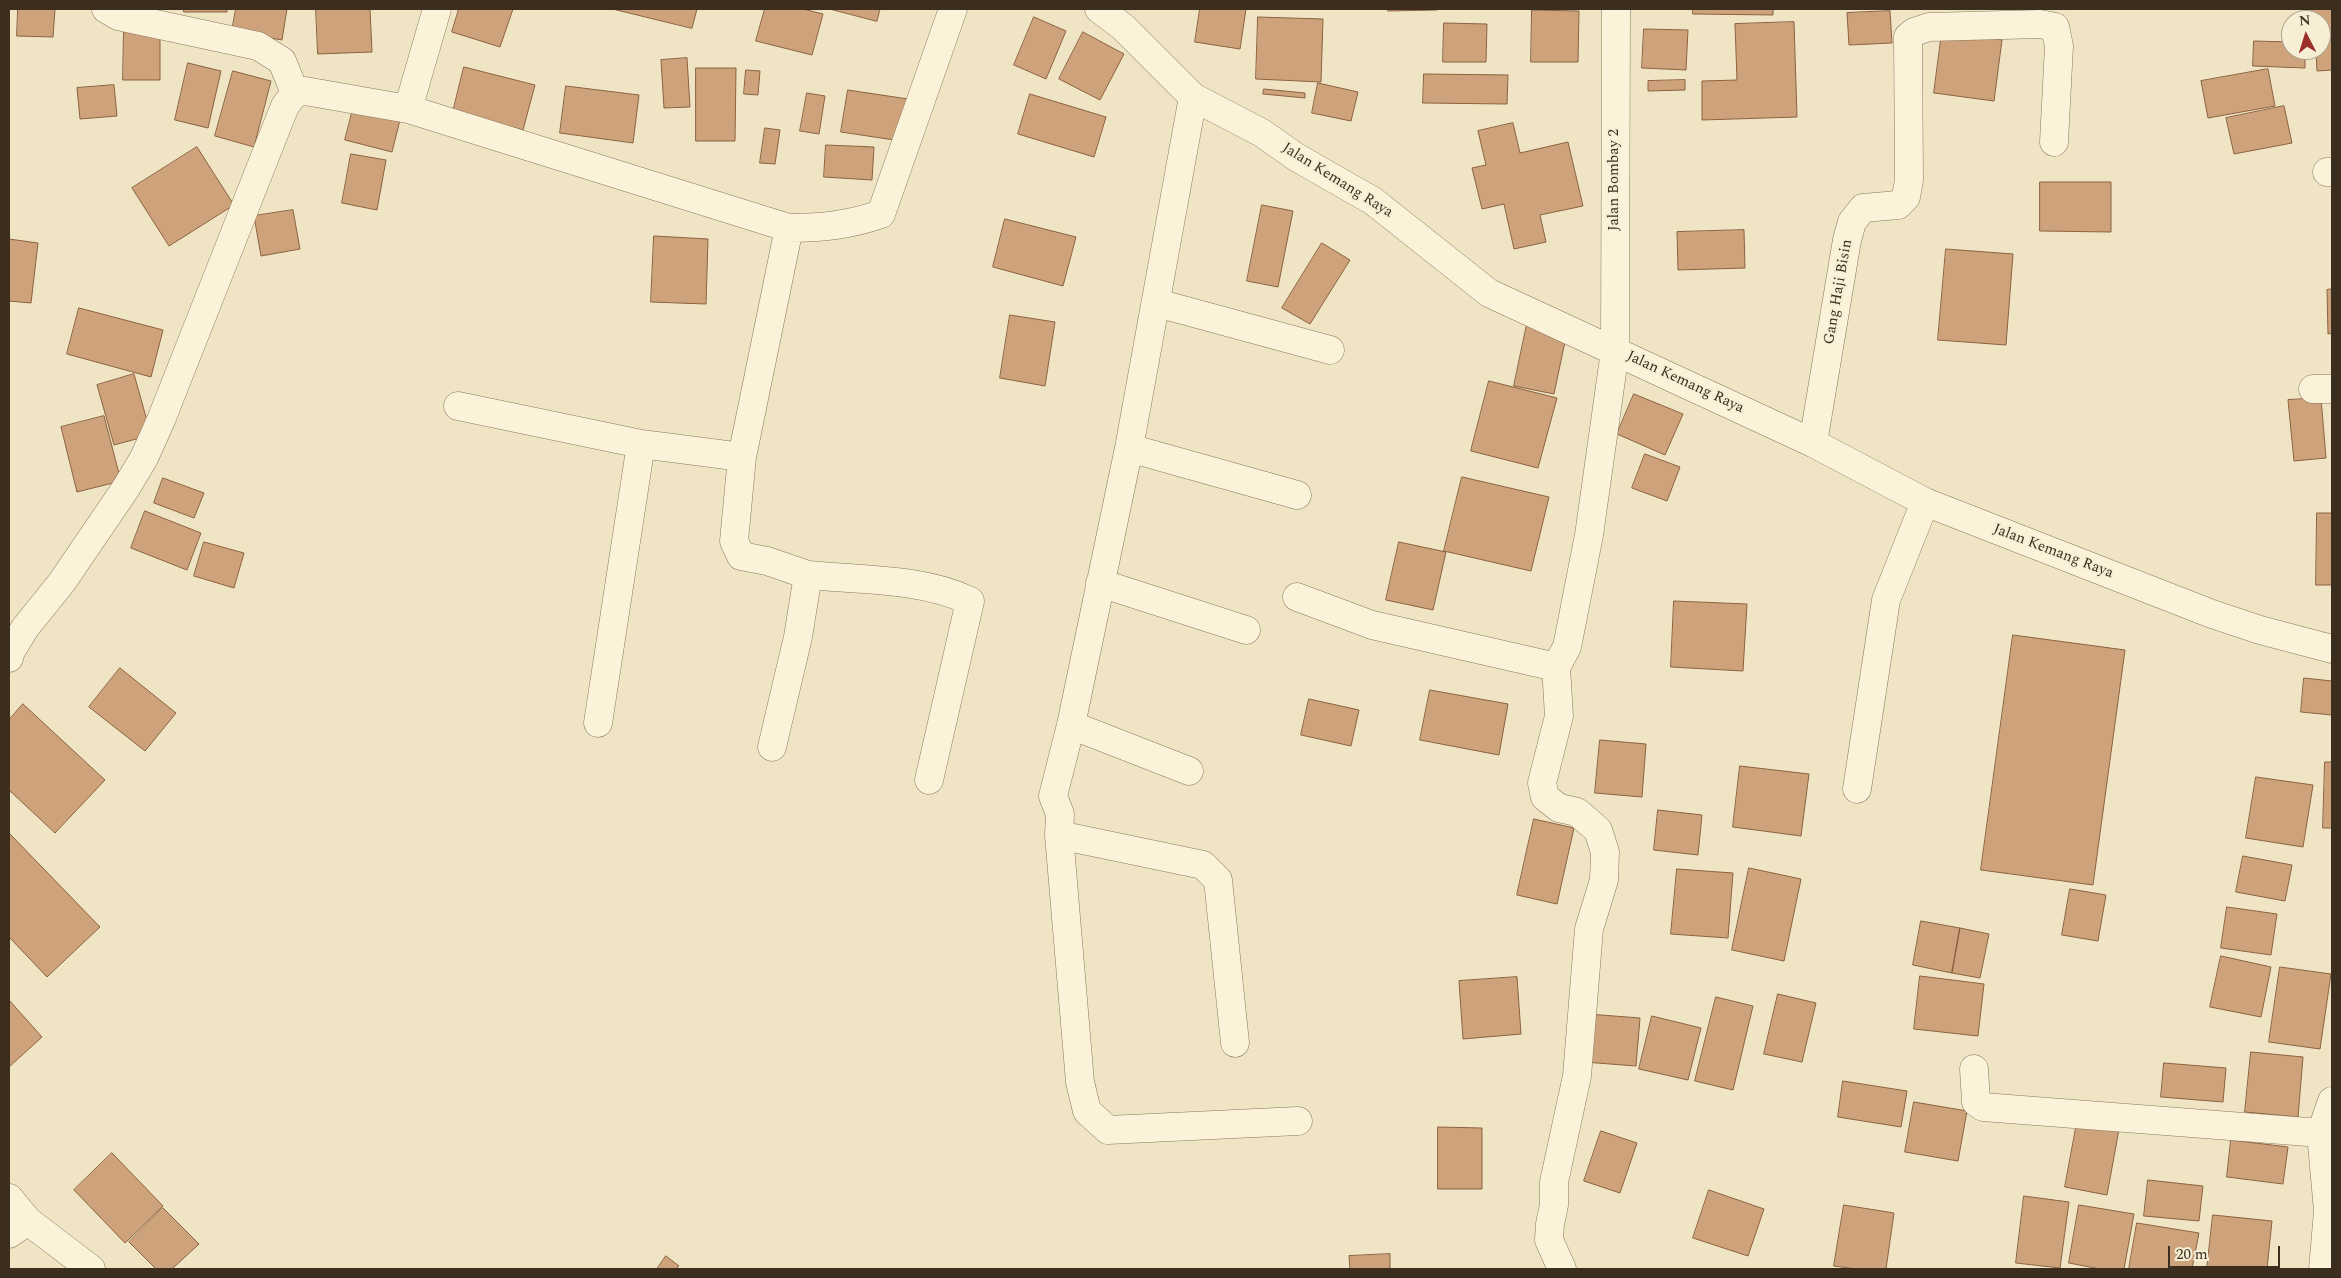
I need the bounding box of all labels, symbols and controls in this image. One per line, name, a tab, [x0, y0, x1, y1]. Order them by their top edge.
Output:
north arrow	[2281, 10, 2331, 60]
text: N	[2298, 10, 2311, 32]
street label: Jalan Bombay 2	[1606, 129, 1624, 231]
street label: Jalan Kemang Raya	[1278, 140, 1396, 222]
street label: Gang Haji Bisin	[1821, 238, 1857, 346]
street label: Jalan Kemang Raya	[1624, 348, 1746, 418]
street label: Jalan Kemang Raya	[1990, 521, 2116, 583]
scale bar	[2171, 1236, 2284, 1268]
text: 20 m	[2176, 1243, 2208, 1266]

